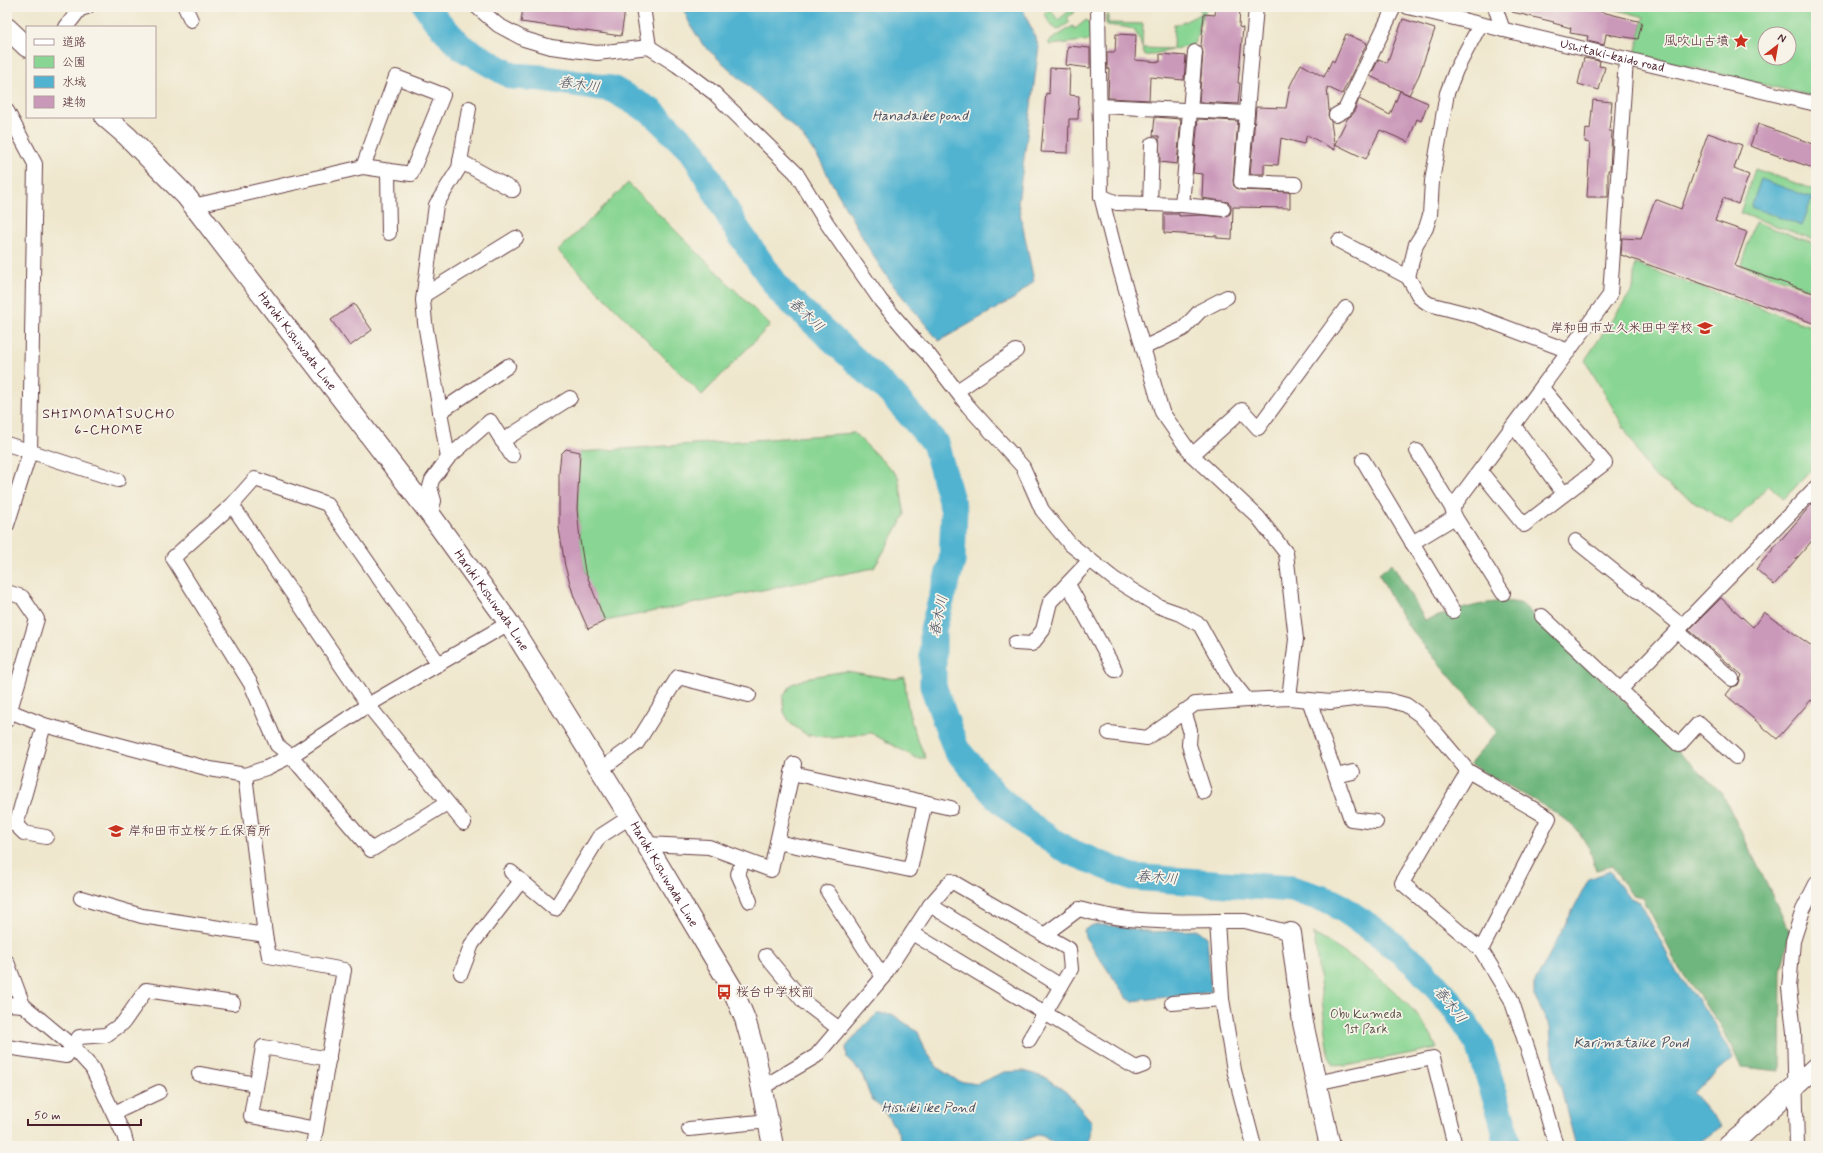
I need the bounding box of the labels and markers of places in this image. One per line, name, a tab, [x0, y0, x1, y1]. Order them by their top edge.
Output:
place icon: 風吹山古墳	[1732, 32, 1750, 50]
place label: 風吹山古墳	[1664, 33, 1729, 50]
school or university icon: 岸和田市立久米田中学校	[1696, 319, 1714, 337]
place label: 岸和田市立久米田中学校	[1550, 320, 1693, 337]
school or university icon: 岸和田市立桜ケ丘保育所	[107, 822, 125, 840]
place label: 岸和田市立桜ケ丘保育所	[128, 823, 271, 840]
bus stop icon: 桜台中学校前	[715, 983, 733, 1001]
place label: 桜台中学校前	[736, 984, 814, 1001]

